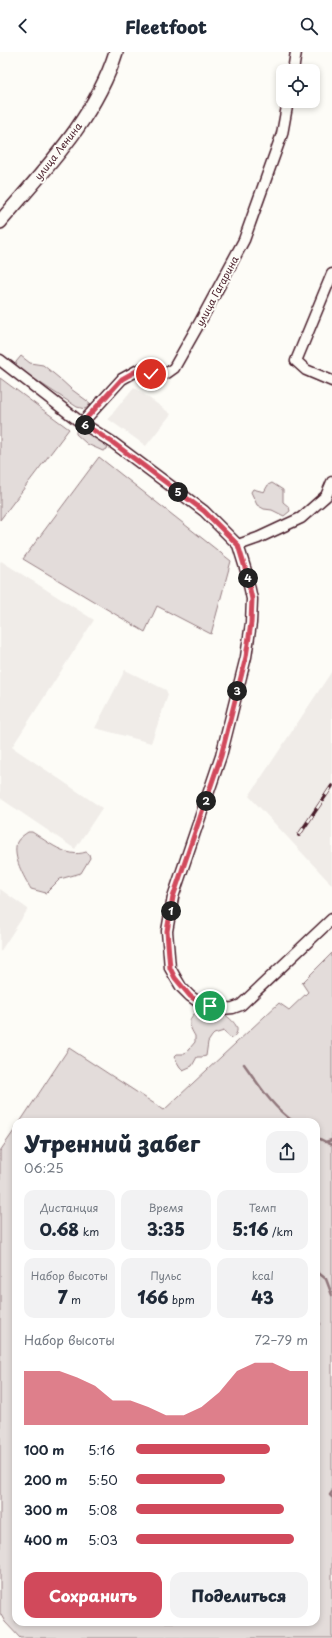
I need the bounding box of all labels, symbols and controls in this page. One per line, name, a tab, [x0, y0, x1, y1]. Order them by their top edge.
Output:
text: Fleetfoot	[125, 13, 207, 40]
icon: back	[12, 15, 34, 37]
icon: search	[298, 15, 320, 37]
map controls	[276, 64, 320, 108]
button: locate	[276, 64, 320, 108]
street label: улица Ленина	[30, 118, 85, 183]
street label: улица Гагарина	[192, 252, 242, 329]
pin	[134, 357, 168, 391]
icon: check	[140, 363, 162, 385]
pin: 6	[75, 415, 95, 435]
text: 6	[81, 416, 89, 433]
pin: 5	[168, 482, 188, 502]
text: 5	[174, 483, 182, 500]
pin: 4	[238, 568, 258, 588]
text: 4	[244, 569, 252, 586]
pin: 3	[227, 681, 247, 701]
text: 3	[233, 682, 241, 699]
pin: 2	[196, 791, 216, 811]
text: 2	[202, 792, 210, 809]
pin: 1	[161, 901, 181, 921]
text: 1	[168, 902, 174, 919]
pin	[193, 989, 227, 1023]
icon: arrive	[199, 995, 221, 1017]
text: Утренний забег	[24, 1126, 200, 1159]
button: share	[266, 1131, 308, 1173]
text: 06:25	[24, 1158, 64, 1177]
text: Дистанция	[40, 1199, 99, 1216]
text: Время	[148, 1199, 184, 1216]
text: Темп	[249, 1199, 277, 1216]
text: 0.68	[39, 1216, 79, 1242]
text: 3:35	[147, 1216, 185, 1242]
text: 5:16	[232, 1216, 268, 1242]
text: km	[79, 1223, 99, 1240]
text: /km	[268, 1223, 293, 1240]
text: Набор высоты	[31, 1267, 108, 1284]
text: Пульс	[150, 1267, 182, 1284]
text: kcal	[252, 1267, 274, 1284]
text: 7	[58, 1284, 67, 1310]
text: 166	[137, 1284, 168, 1310]
text: 43	[251, 1284, 274, 1310]
text: m	[67, 1291, 81, 1308]
text: bpm	[168, 1291, 195, 1308]
text: Набор высоты	[24, 1330, 115, 1349]
text: 72–79 m	[254, 1330, 308, 1349]
text: 100 m	[24, 1440, 65, 1459]
text: 5:16	[88, 1440, 115, 1459]
text: 200 m	[24, 1470, 68, 1489]
text: 5:50	[88, 1470, 118, 1489]
text: 300 m	[24, 1500, 68, 1519]
text: 5:08	[88, 1500, 118, 1519]
text: 400 m	[24, 1530, 68, 1549]
text: 5:03	[88, 1530, 118, 1549]
button: Сохранить	[24, 1572, 162, 1618]
button: Поделиться	[170, 1572, 308, 1618]

